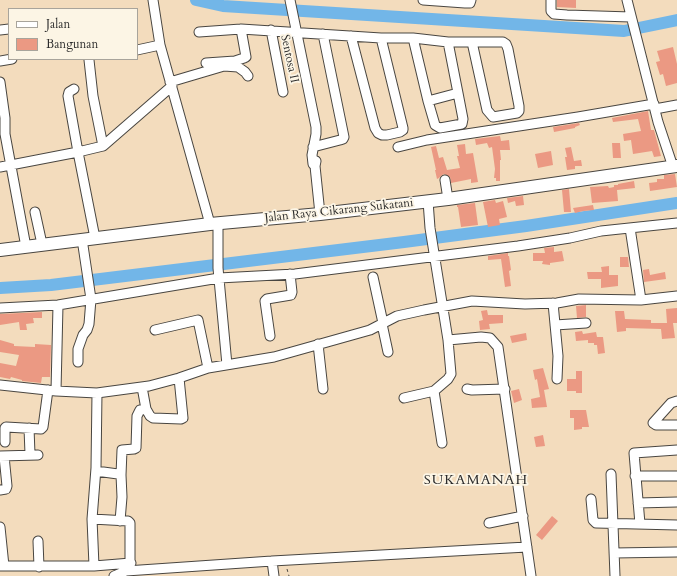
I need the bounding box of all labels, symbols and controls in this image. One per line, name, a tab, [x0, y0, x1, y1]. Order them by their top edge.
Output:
legend	[8, 8, 138, 60]
text: Jalan	[46, 16, 70, 32]
street label: Sentosa II	[277, 33, 301, 85]
text: Bangunan	[46, 36, 98, 52]
street label: Jalan Raya Cikarang Sukatani	[264, 196, 414, 226]
district label: SUKAMANAH	[424, 473, 528, 489]

